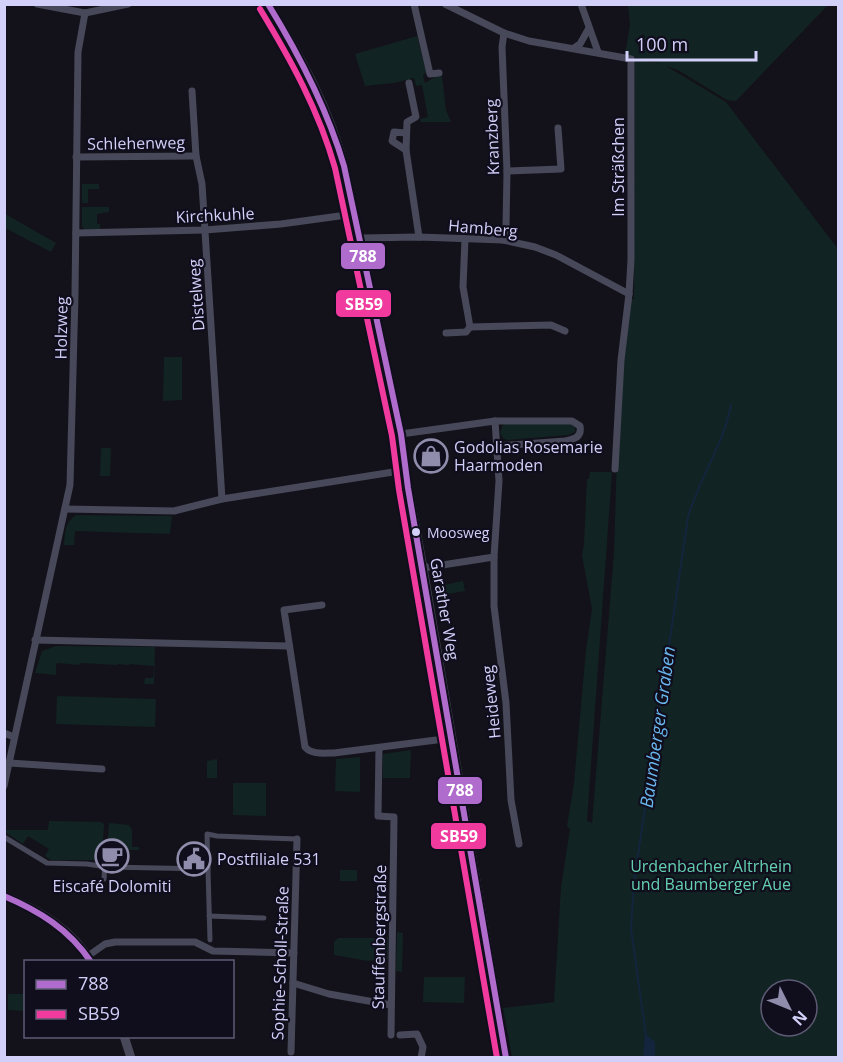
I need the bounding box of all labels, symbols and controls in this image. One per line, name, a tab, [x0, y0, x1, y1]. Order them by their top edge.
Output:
scale bar	[627, 24, 756, 62]
text: 100 m	[636, 32, 688, 56]
street label: Kranzberg	[480, 98, 504, 176]
street label: Im Sträßchen	[607, 117, 629, 217]
street label: Schlehenweg	[87, 131, 185, 155]
street label: Kirchkuhle	[175, 202, 255, 228]
street label: Hamberg	[447, 214, 519, 242]
line badge: 788	[340, 242, 386, 270]
text: 788	[349, 245, 377, 267]
street label: Distelweg	[182, 258, 209, 332]
line badge: SB59	[335, 289, 392, 318]
text: SB59	[345, 293, 383, 315]
street label: Holzweg	[49, 296, 73, 360]
place label: Godolias Rosemarie Haarmoden	[454, 436, 603, 476]
shop icon: Godolias Rosemarie Haarmoden	[413, 438, 449, 474]
place label: Moosweg	[427, 523, 490, 542]
marker: Moosweg	[410, 526, 422, 538]
street label: Garather Weg	[425, 556, 465, 662]
water label: Baumberger Graben	[634, 645, 680, 809]
street label: Heideweg	[476, 664, 506, 740]
line badge: 788	[437, 776, 483, 805]
text: 788	[446, 779, 474, 801]
line badge: SB59	[430, 822, 487, 850]
text: SB59	[440, 825, 478, 847]
cafe icon: Eiscafé Dolomiti	[94, 838, 130, 874]
public building icon: Postfiliale 531	[176, 841, 212, 877]
place label: Postfiliale 531	[217, 848, 321, 870]
park label: Urdenbacher Altrhein und Baumberger Aue	[630, 855, 792, 895]
street label: Stauffenbergstraße	[367, 865, 391, 1009]
place label: Eiscafé Dolomiti	[52, 875, 172, 897]
street label: Sophie-Scholl-Straße	[266, 886, 294, 1040]
legend	[24, 960, 234, 1038]
text: 788	[78, 971, 109, 995]
north arrow	[759, 978, 819, 1038]
text: SB59	[78, 1001, 120, 1025]
text: N	[787, 1006, 812, 1030]

